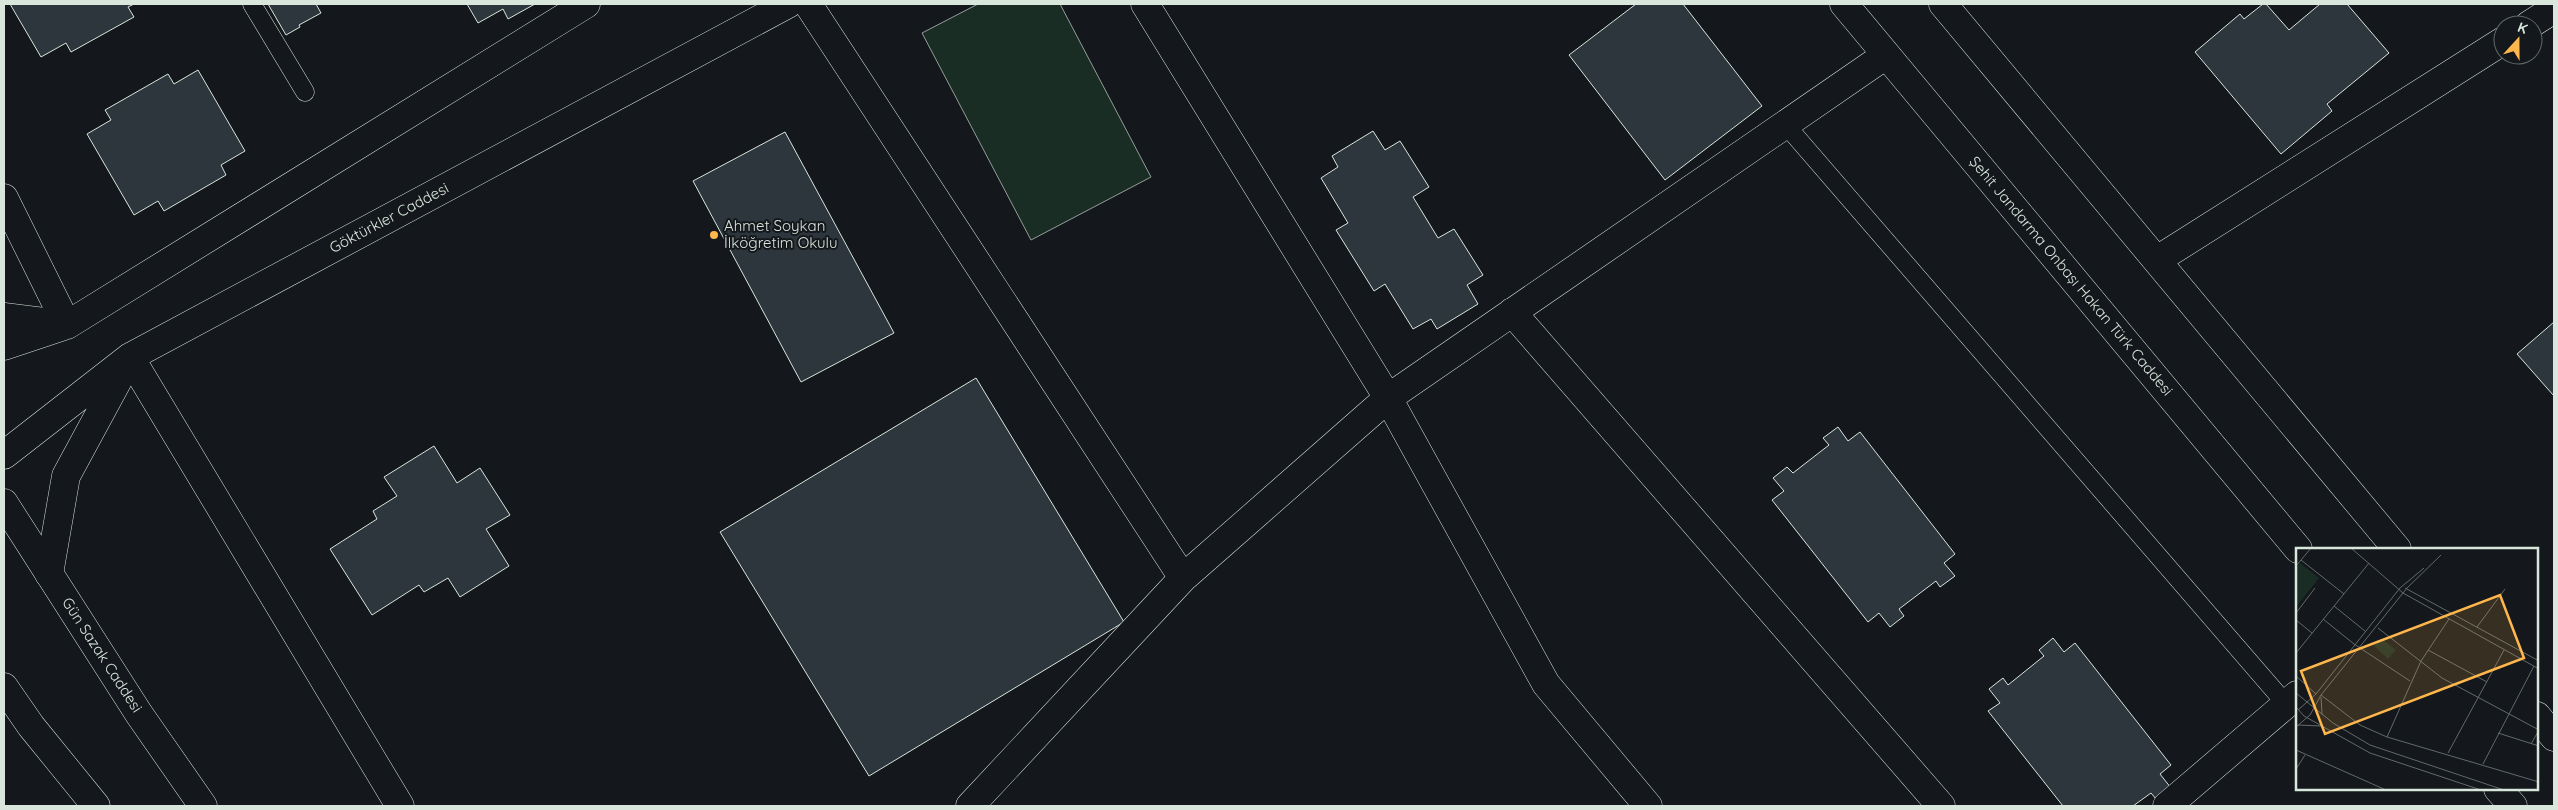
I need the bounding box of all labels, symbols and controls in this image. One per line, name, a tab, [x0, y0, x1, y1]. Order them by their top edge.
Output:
north arrow	[2493, 15, 2543, 65]
text: K	[2515, 18, 2530, 38]
street label: Şehit Jandarma Onbaşı Hakan Türk Caddesi	[1965, 152, 2177, 399]
street label: Göktürkler Caddesi	[326, 178, 452, 257]
place label: Ahmet Soykan İlköğretim Okulu	[724, 216, 838, 252]
marker: Ahmet Soykan İlköğretim Okulu	[708, 229, 720, 241]
inset map	[2296, 548, 2538, 790]
street label: Gün Sazak Caddesi	[58, 594, 147, 716]

